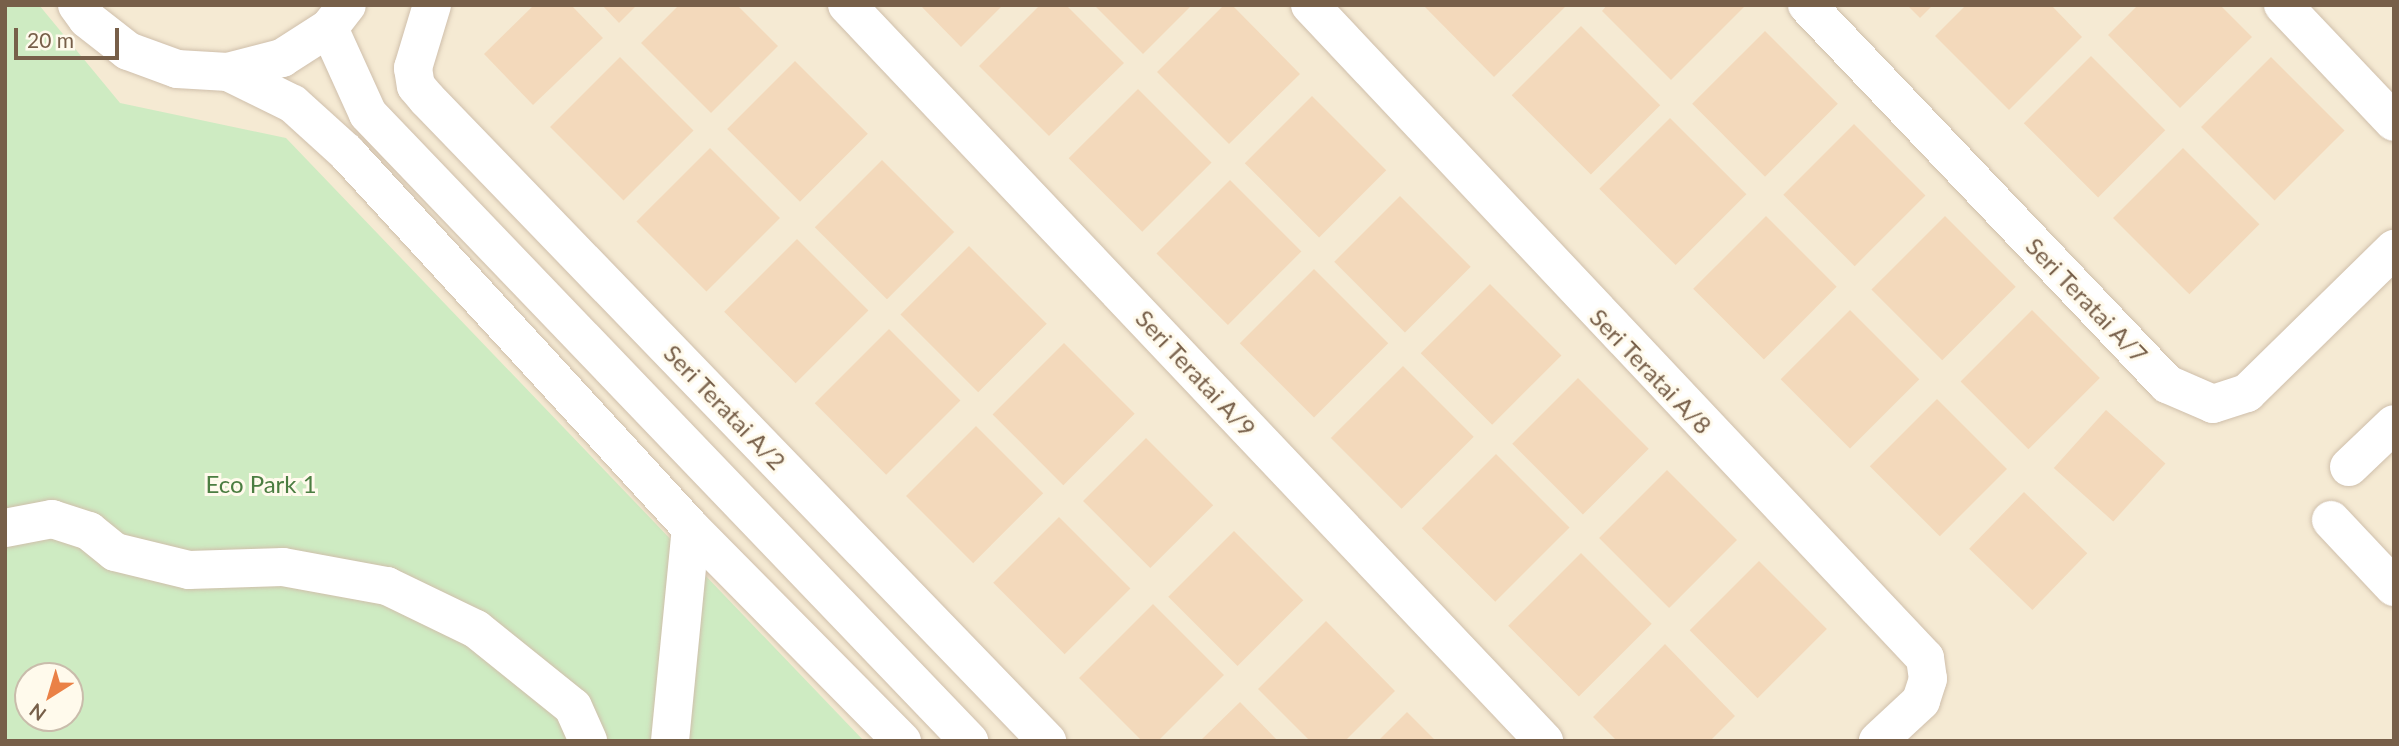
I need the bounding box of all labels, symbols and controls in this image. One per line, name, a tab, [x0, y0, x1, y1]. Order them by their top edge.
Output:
scale bar	[18, 14, 122, 58]
text: 20 m	[27, 27, 74, 52]
street label: Seri Teratai A/7	[2020, 231, 2154, 369]
street label: Seri Teratai A/8	[1584, 302, 1718, 440]
street label: Seri Teratai A/9	[1130, 303, 1262, 443]
street label: Seri Teratai A/2	[658, 338, 792, 476]
park label: Eco Park 1	[205, 470, 317, 498]
north arrow	[14, 662, 84, 732]
text: N	[25, 699, 50, 726]

